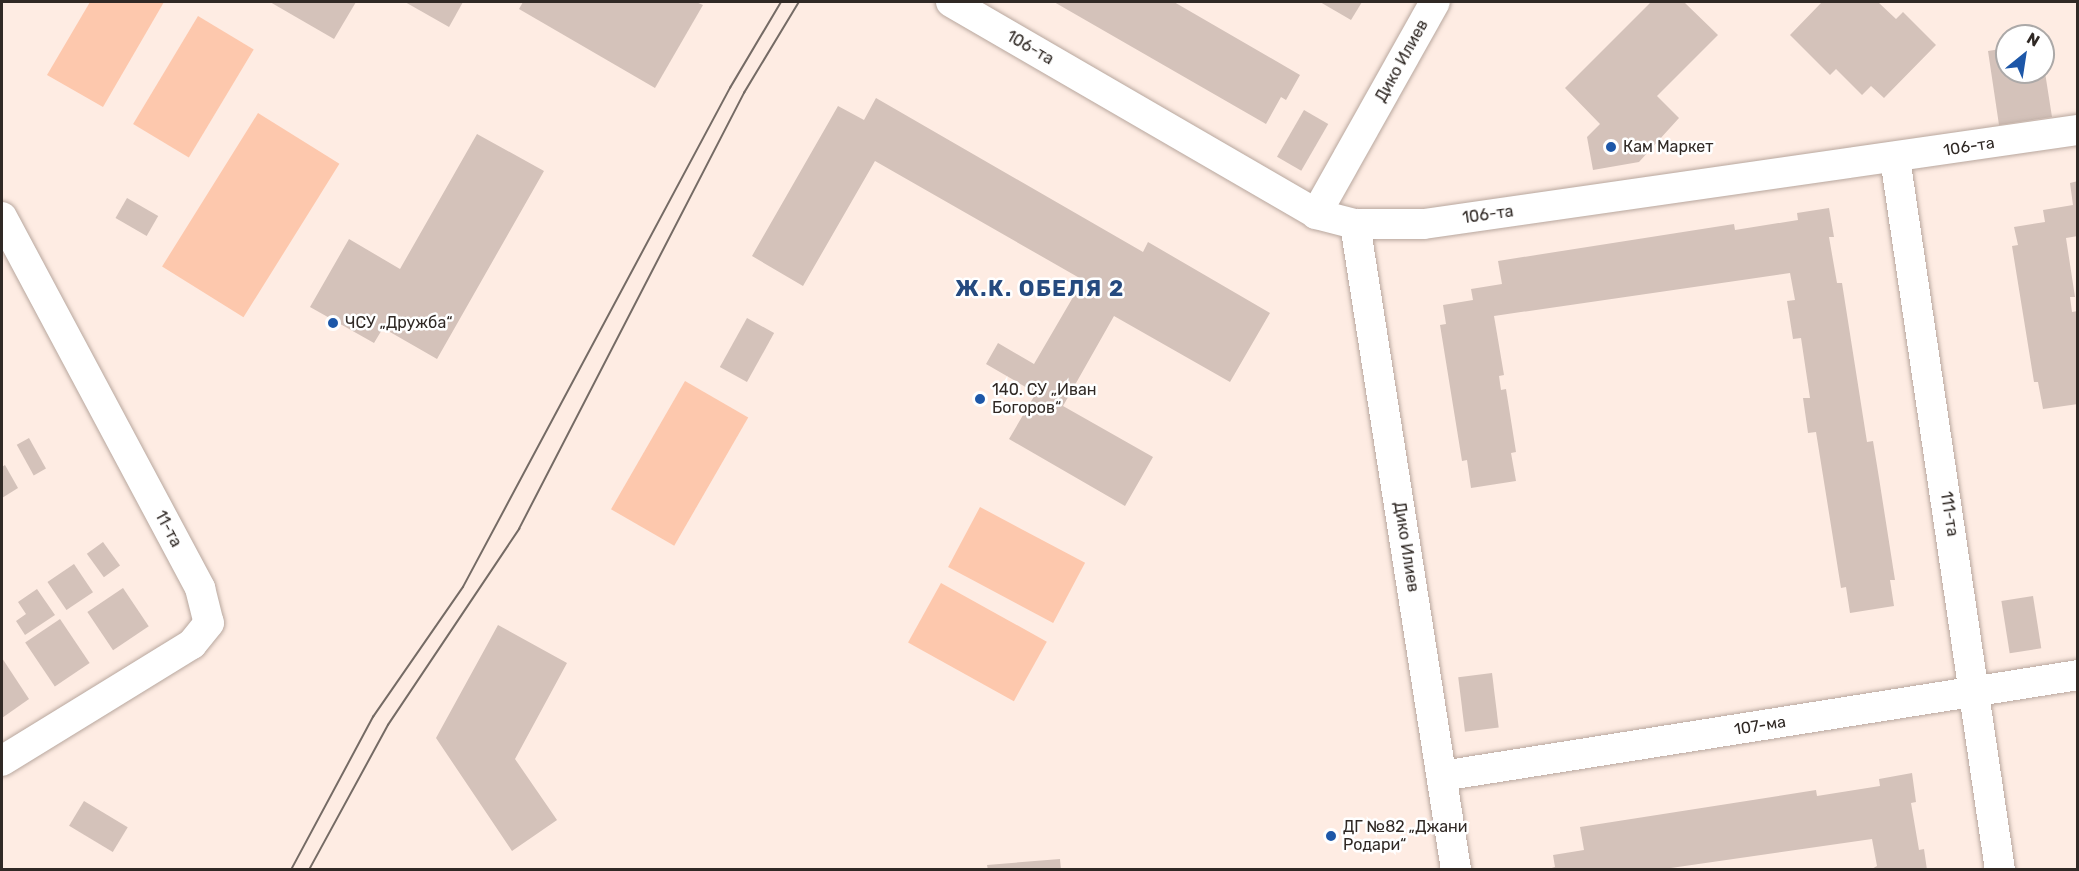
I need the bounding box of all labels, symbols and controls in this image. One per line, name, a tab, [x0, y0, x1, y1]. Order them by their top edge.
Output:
street label: Дико Илиев	[1371, 16, 1433, 106]
north arrow	[1995, 24, 2055, 84]
street label: 106-та	[1003, 27, 1057, 69]
text: N	[2024, 29, 2043, 51]
street label: 106-та	[1942, 133, 1996, 161]
place label: Кам Маркет	[1623, 137, 1713, 157]
marker: Кам Маркет	[1604, 140, 1618, 154]
street label: 106-та	[1461, 202, 1515, 228]
district label: Ж.К. ОБЕЛЯ 2	[955, 276, 1125, 302]
place label: ЧСУ „Дружба“	[345, 313, 453, 333]
marker: ЧСУ „Дружба“	[326, 316, 340, 330]
place label: 140. СУ „Иван Богоров“	[992, 380, 1096, 418]
marker: 140. СУ „Иван Богоров“	[973, 392, 987, 406]
street label: 111-та	[1936, 490, 1962, 538]
street label: Дико Илиев	[1389, 500, 1423, 594]
street label: 11-та	[150, 508, 186, 550]
street label: 107-ма	[1733, 712, 1787, 740]
place label: ДГ №82 „Джани Родари“	[1343, 817, 1468, 855]
marker: ДГ №82 „Джани Родари“	[1324, 829, 1338, 843]

